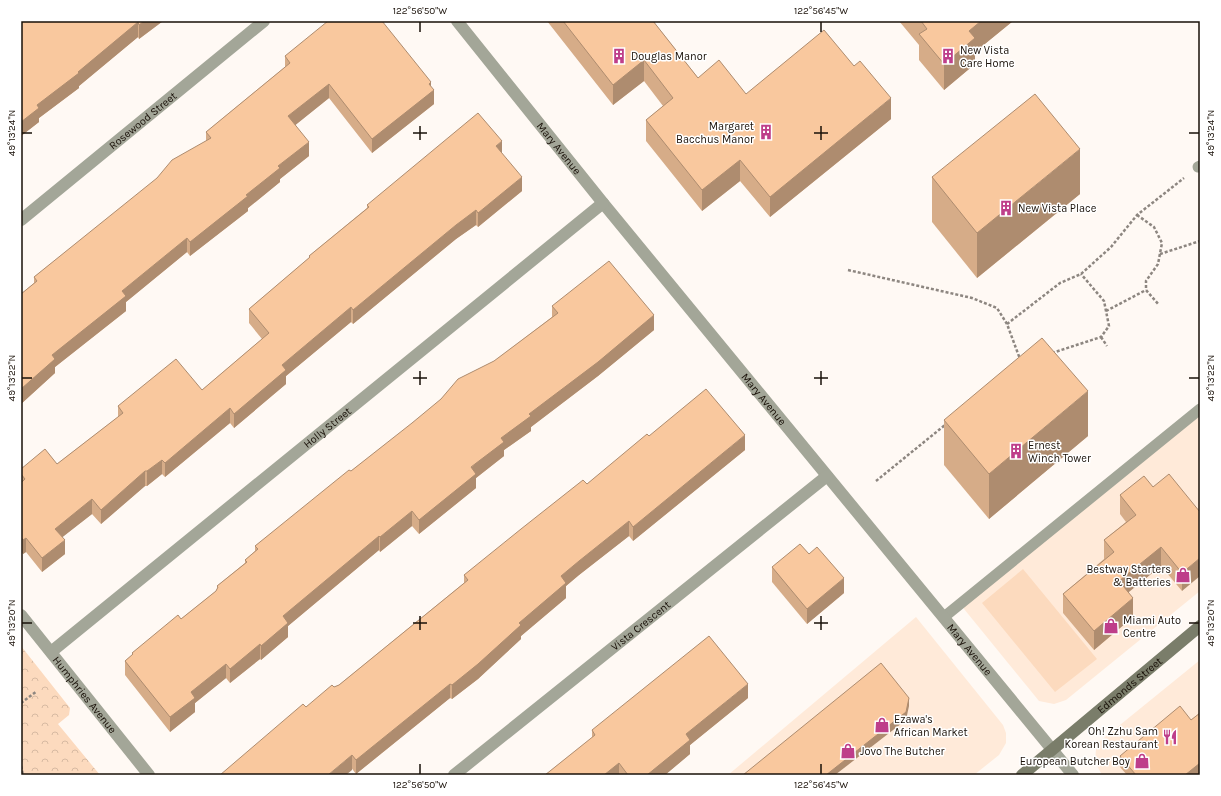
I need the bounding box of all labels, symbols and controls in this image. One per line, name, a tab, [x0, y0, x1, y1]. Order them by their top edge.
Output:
text: 122°56'50"W	[393, 5, 447, 17]
text: 122°56'45"W	[794, 5, 848, 17]
place label: New Vista Care Home	[960, 44, 1015, 70]
building icon: Douglas Manor	[610, 47, 628, 65]
building icon: New Vista Care Home	[939, 47, 957, 65]
place label: Douglas Manor	[631, 50, 707, 63]
street label: Rosewood Street	[106, 89, 179, 152]
text: 49°13'24"N	[6, 110, 18, 156]
text: 49°13'24"N	[1205, 110, 1217, 156]
street label: Mary Avenue	[534, 120, 584, 178]
place label: Margaret Bacchus Manor	[676, 120, 754, 146]
building icon: Margaret Bacchus Manor	[757, 123, 775, 141]
building icon: New Vista Place	[997, 199, 1015, 217]
place label: New Vista Place	[1018, 202, 1097, 215]
text: 49°13'22"N	[6, 355, 18, 401]
text: 49°13'22"N	[1205, 355, 1217, 401]
street label: Mary Avenue	[739, 371, 789, 428]
street label: Holly Street	[301, 405, 354, 451]
place label: Ernest Winch Tower	[1028, 439, 1091, 465]
building icon: Ernest Winch Tower	[1007, 442, 1025, 460]
place label: Bestway Starters & Batteries	[1086, 563, 1171, 589]
shop icon: Bestway Starters & Batteries	[1174, 566, 1192, 584]
street label: Vista Crescent	[608, 598, 673, 654]
text: 49°13'20"N	[6, 600, 18, 646]
text: 49°13'20"N	[1205, 600, 1217, 646]
place label: Miami Auto Centre	[1123, 614, 1181, 640]
shop icon: Miami Auto Centre	[1102, 617, 1120, 635]
street label: Mary Avenue	[944, 621, 995, 679]
street label: Humphries Avenue	[50, 654, 119, 736]
street label: Edmonds Street	[1095, 655, 1165, 716]
place label: Ezawa's African Market	[894, 713, 968, 739]
shop icon: Ezawa's African Market	[873, 716, 891, 734]
place label: Oh! Zzhu Sam Korean Restaurant	[1065, 725, 1158, 751]
restaurant icon: Oh! Zzhu Sam Korean Restaurant	[1161, 728, 1179, 746]
shop icon: Jovo The Butcher	[839, 742, 857, 760]
place label: Jovo The Butcher	[860, 745, 945, 758]
shop icon: European Butcher Boy	[1133, 752, 1151, 770]
place label: European Butcher Boy	[1020, 755, 1130, 768]
text: 122°56'50"W	[393, 779, 447, 791]
text: 122°56'45"W	[794, 779, 848, 791]

